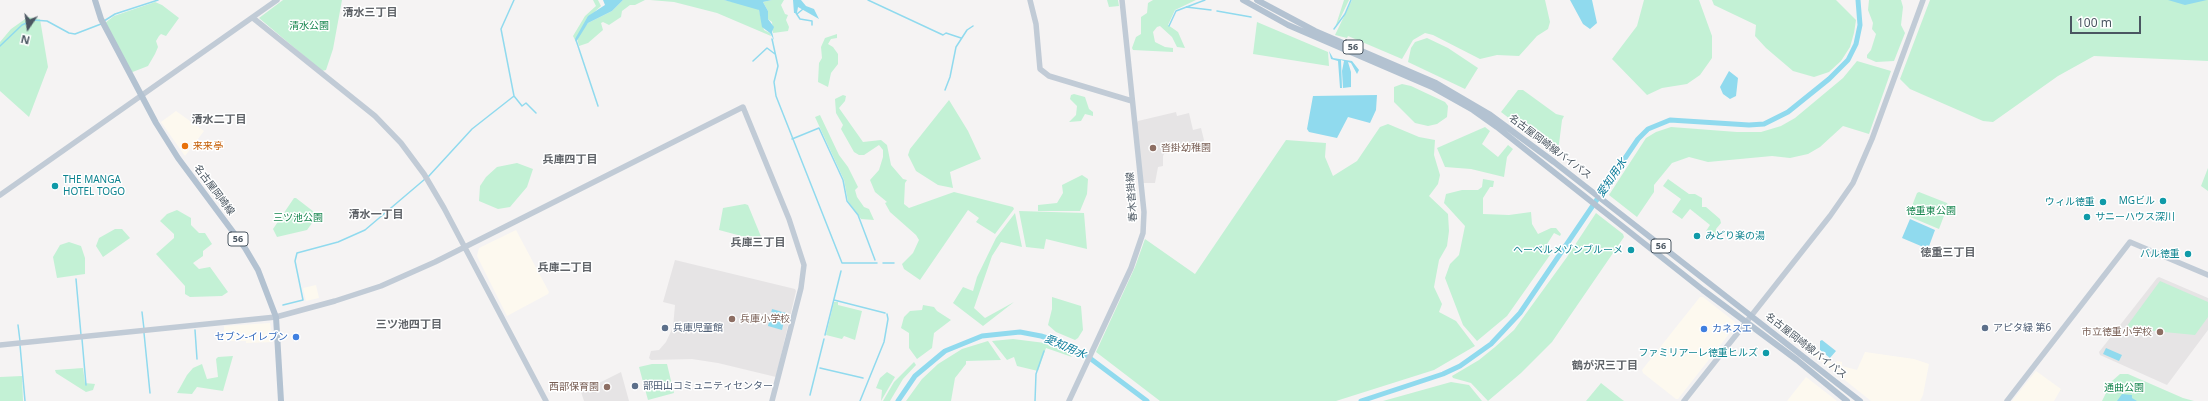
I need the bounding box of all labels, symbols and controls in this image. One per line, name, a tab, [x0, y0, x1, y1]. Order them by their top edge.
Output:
district label: 清水三丁目	[343, 6, 397, 20]
north arrow	[8, 8, 48, 48]
scale bar	[2072, 8, 2143, 34]
text: 100 m	[2077, 14, 2112, 31]
park label: 清水公園	[289, 20, 329, 32]
text: N	[19, 32, 31, 48]
road number: 56	[1343, 40, 1363, 54]
street label: 名古屋岡崎線バイパス	[1506, 112, 1594, 182]
district label: 清水二丁目	[192, 113, 246, 127]
place label: 来来亭	[193, 140, 223, 152]
marker: 来来亭	[180, 141, 190, 151]
place label: 沓掛幼稚園	[1161, 142, 1211, 154]
marker: 沓掛幼稚園	[1148, 143, 1158, 153]
district label: 兵庫四丁目	[543, 153, 597, 167]
water label: 愛知用水	[1594, 156, 1630, 200]
street label: 名古屋岡崎線	[191, 162, 237, 218]
street label: 春木沓掛線	[1124, 172, 1140, 222]
place label: THE MANGA HOTEL TOGO	[63, 174, 125, 198]
marker: THE MANGA HOTEL TOGO	[50, 181, 60, 191]
place label: MGビル	[2119, 195, 2155, 207]
place label: ウィル徳重	[2045, 196, 2095, 208]
marker: MGビル	[2158, 196, 2168, 206]
marker: ウィル徳重	[2098, 197, 2108, 207]
park label: 徳重東公園	[1906, 205, 1956, 217]
district label: 清水一丁目	[349, 208, 403, 222]
place label: サニーハウス深川	[2095, 211, 2175, 223]
park label: 三ツ池公園	[273, 212, 323, 224]
marker: サニーハウス深川	[2082, 212, 2092, 222]
place label: みどり楽の湯	[1705, 230, 1765, 242]
marker: みどり楽の湯	[1692, 231, 1702, 241]
road number: 56	[228, 232, 248, 246]
district label: 兵庫三丁目	[731, 236, 785, 250]
road number: 56	[1651, 239, 1671, 253]
place label: ヘーベルメゾンブルーメ	[1513, 244, 1623, 256]
marker: ヘーベルメゾンブルーメ	[1626, 245, 1636, 255]
district label: 徳重三丁目	[1921, 246, 1975, 260]
place label: バル徳重	[2140, 248, 2180, 260]
marker: バル徳重	[2183, 249, 2193, 259]
district label: 兵庫二丁目	[538, 261, 592, 275]
street label: 名古屋岡崎線バイパス	[1763, 310, 1849, 382]
place label: 兵庫小学校	[740, 313, 790, 325]
marker: 兵庫小学校	[727, 314, 737, 324]
district label: 三ツ池四丁目	[376, 318, 442, 332]
place label: 兵庫児童館	[673, 322, 723, 334]
place label: アピタ緑 第6	[1993, 322, 2051, 334]
marker: 兵庫児童館	[660, 323, 670, 333]
place label: カネスエ	[1712, 323, 1752, 335]
marker: アピタ緑 第6	[1980, 323, 1990, 333]
marker: カネスエ	[1699, 324, 1709, 334]
place label: 市立徳重小学校	[2082, 326, 2152, 338]
marker: 市立徳重小学校	[2155, 327, 2165, 337]
place label: セブン-イレブン	[215, 331, 288, 343]
marker: セブン-イレブン	[291, 332, 301, 342]
water label: 愛知用水	[1042, 332, 1088, 362]
place label: ファミリアーレ徳重ヒルズ	[1639, 347, 1758, 359]
marker: ファミリアーレ徳重ヒルズ	[1761, 348, 1771, 358]
district label: 鶴が沢三丁目	[1572, 359, 1638, 373]
place label: 部田山コミュニティセンター	[643, 380, 773, 392]
place label: 西部保育園	[549, 381, 599, 393]
marker: 部田山コミュニティセンター	[630, 381, 640, 391]
marker: 西部保育園	[602, 382, 612, 392]
park label: 通曲公園	[2104, 382, 2144, 394]

